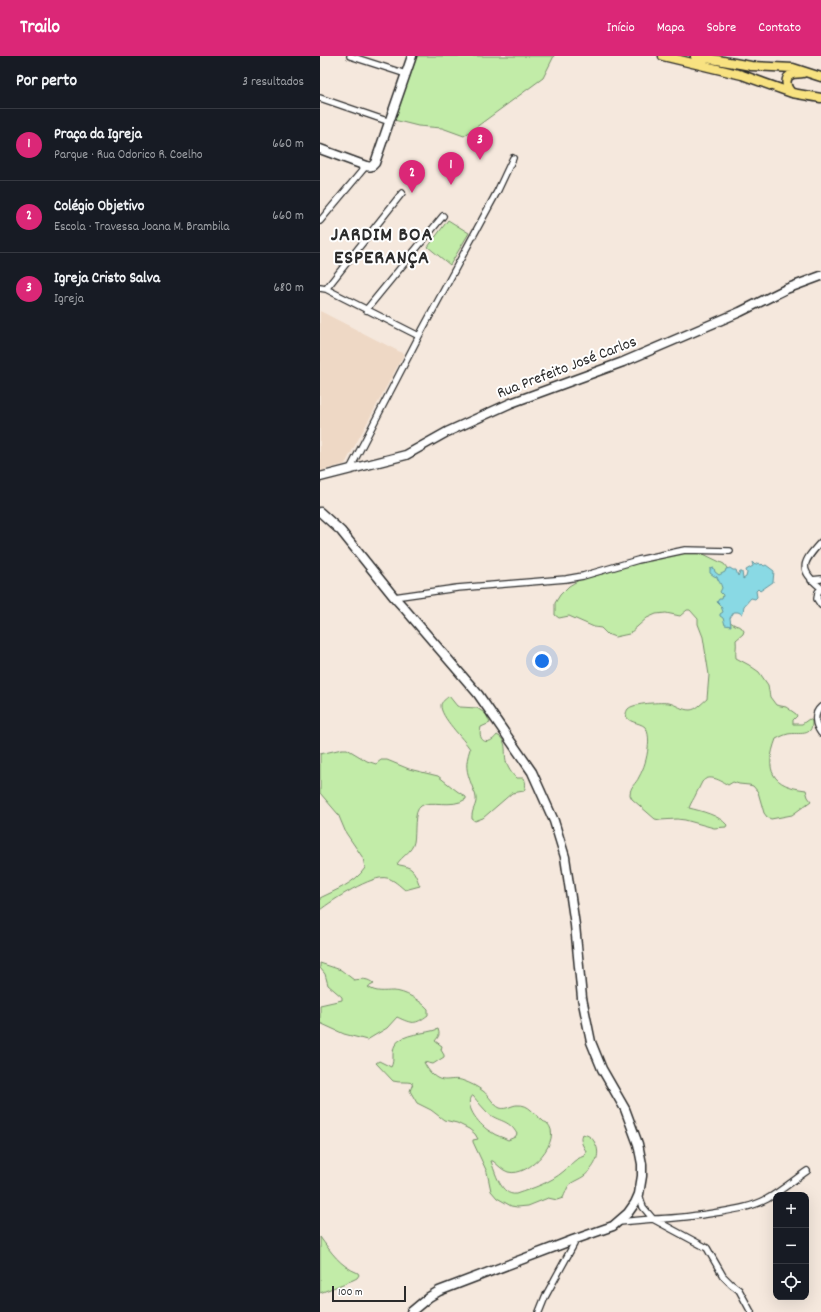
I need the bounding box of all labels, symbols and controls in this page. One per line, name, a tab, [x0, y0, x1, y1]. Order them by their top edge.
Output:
text: Trailo	[20, 15, 60, 42]
text: Início	[607, 18, 635, 38]
text: Mapa	[657, 18, 684, 38]
text: Sobre	[706, 18, 736, 38]
text: Contato	[758, 18, 801, 38]
text: Por perto	[16, 70, 77, 94]
text: 3 resultados	[242, 73, 304, 92]
text: Praça da Igreja	[54, 124, 142, 146]
pin: 3	[467, 127, 493, 160]
text: 1	[28, 135, 30, 154]
text: 660 m	[272, 135, 304, 154]
text: Parque · Rua Odorico R. Coelho	[54, 146, 203, 165]
pin: 1	[438, 152, 464, 185]
pin: 2	[399, 160, 425, 193]
text: Colégio Objetivo	[54, 196, 144, 218]
text: 2	[26, 207, 32, 226]
text: 660 m	[272, 207, 304, 226]
text: Escola · Travessa Joana M. Brambila	[54, 218, 229, 237]
district label: JARDIM BOA ESPERANÇA	[331, 222, 433, 273]
text: Igreja Cristo Salva	[54, 268, 160, 290]
text: 3	[26, 279, 32, 298]
text: 680 m	[273, 279, 304, 298]
text: Igreja	[54, 290, 84, 309]
street label: Rua Prefeito José Carlos	[494, 331, 640, 405]
your location	[532, 651, 552, 671]
map controls	[773, 1192, 809, 1300]
button: +	[773, 1192, 809, 1228]
button: −	[773, 1228, 809, 1264]
button: locate	[773, 1264, 809, 1300]
scale bar	[332, 1284, 406, 1303]
text: 100 m	[338, 1285, 362, 1301]

